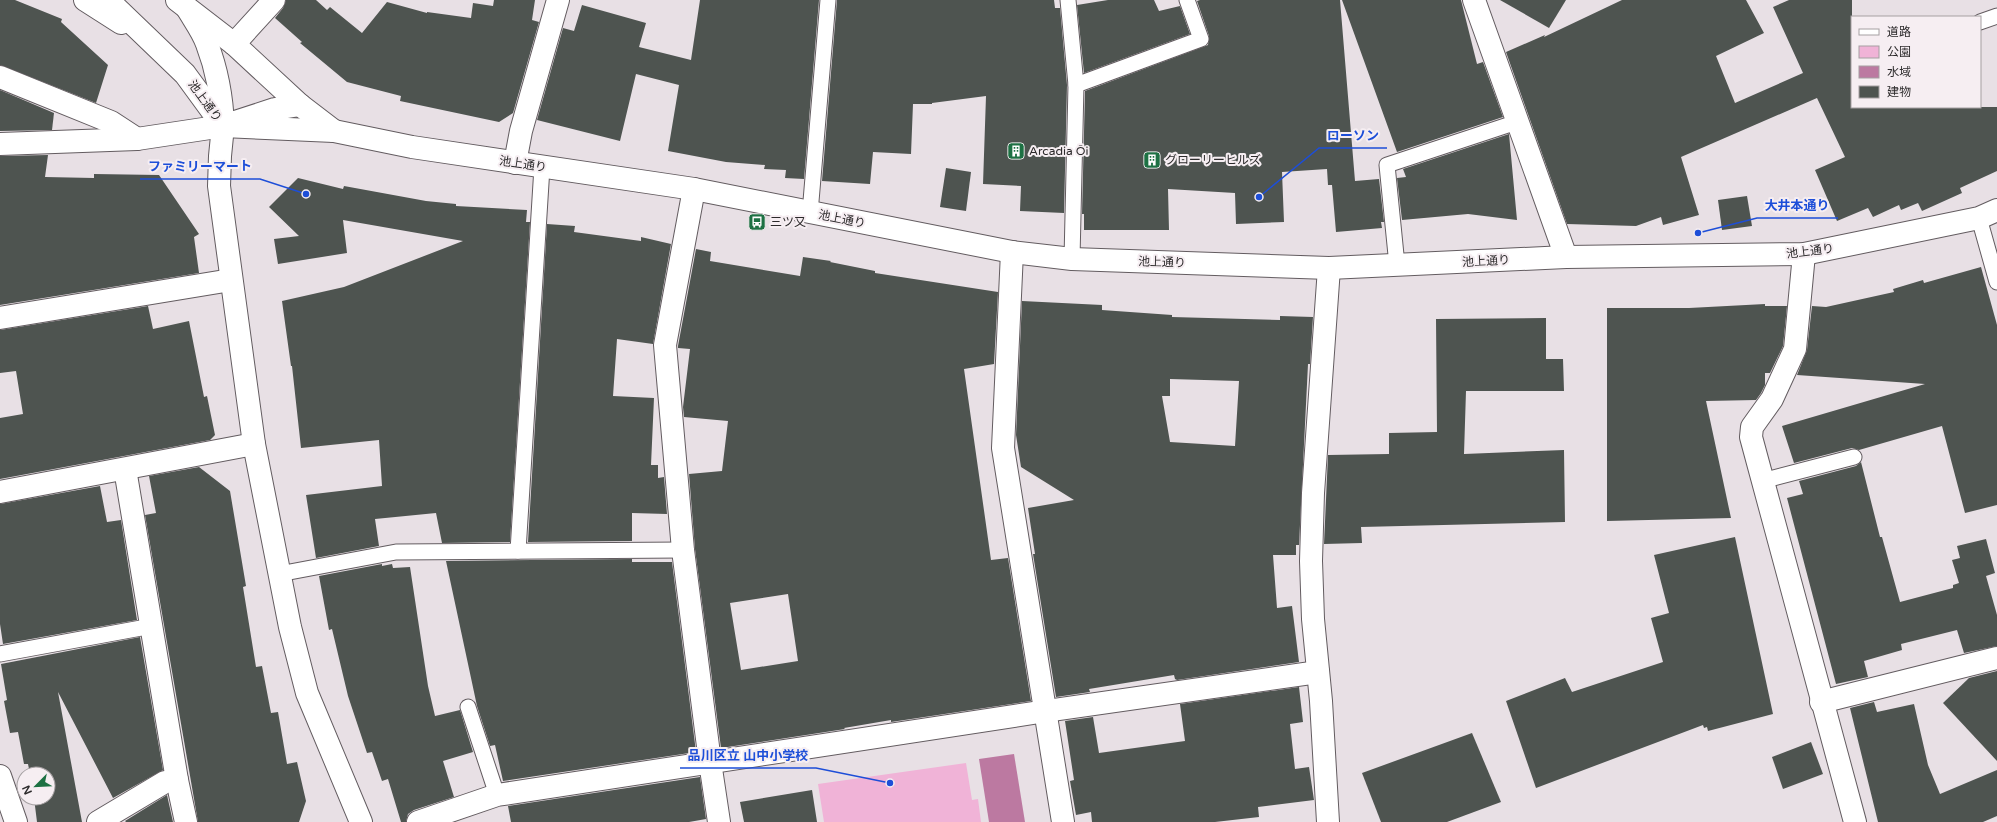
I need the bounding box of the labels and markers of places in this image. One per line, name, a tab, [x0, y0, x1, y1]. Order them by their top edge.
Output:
callout: ローソン	[1319, 123, 1387, 148]
building icon: Arcadia Ōi	[1006, 141, 1026, 161]
place label: Arcadia Ōi	[1029, 144, 1088, 158]
building icon: グローリーヒルズ	[1142, 150, 1162, 170]
place label: グローリーヒルズ	[1165, 153, 1261, 167]
callout: ファミリーマート	[140, 154, 260, 179]
callout: 大井本通り	[1757, 193, 1838, 218]
bus stop icon: 三ツ又	[747, 212, 767, 232]
place label: 三ツ又	[770, 215, 806, 229]
callout: 品川区立 山中小学校	[680, 743, 816, 768]

